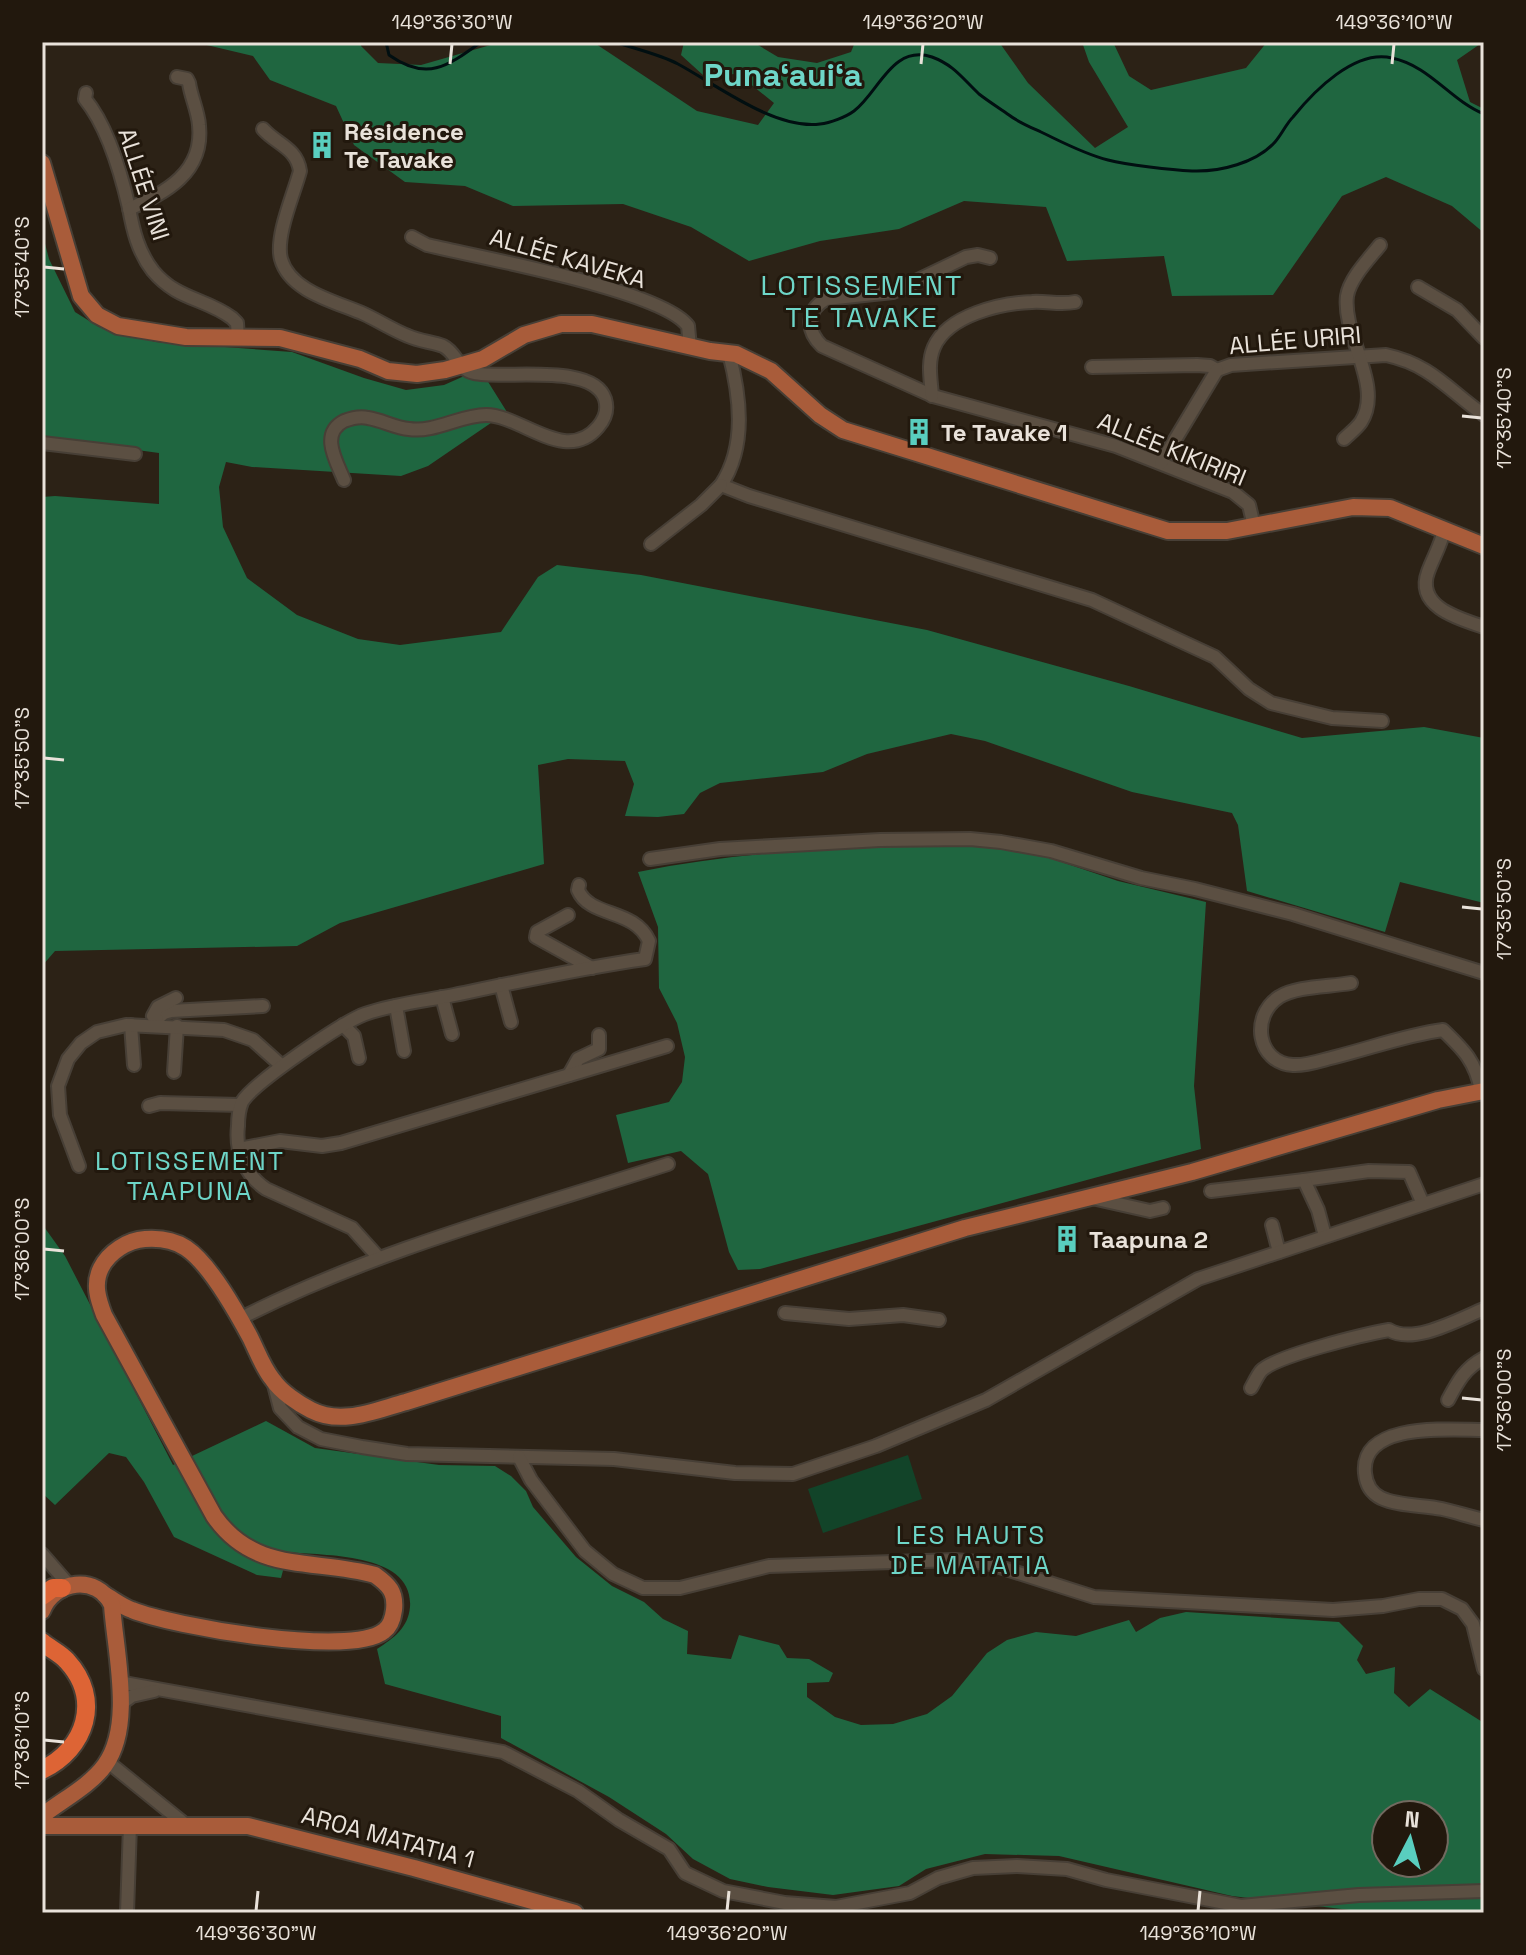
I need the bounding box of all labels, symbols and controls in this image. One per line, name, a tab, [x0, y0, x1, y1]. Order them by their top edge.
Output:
text: 149°36'30"W	[392, 9, 512, 35]
text: 149°36'20"W	[863, 9, 983, 35]
text: 149°36'10"W	[1335, 9, 1453, 35]
district label: Punaʻauiʻa	[704, 55, 862, 95]
place label: Résidence Te Tavake	[344, 116, 464, 175]
street label: ALLÉE VINI	[111, 124, 177, 244]
building icon: Résidence Te Tavake	[307, 130, 337, 160]
text: 17°35'40"S	[9, 216, 35, 318]
street label: ALLÉE KAVEKA	[486, 221, 650, 295]
district label: LOTISSEMENT TE TAVAKE	[760, 267, 964, 335]
street label: ALLÉE URIRI	[1228, 319, 1362, 361]
text: 17°35'40"S	[1491, 367, 1517, 469]
street label: ALLÉE KIKIRIRI	[1093, 405, 1251, 493]
building icon: Te Tavake 1	[904, 417, 934, 447]
place label: Te Tavake 1	[941, 417, 1068, 448]
text: 17°35'50"S	[9, 707, 35, 809]
text: 17°35'50"S	[1491, 858, 1517, 960]
district label: LOTISSEMENT TAAPUNA	[95, 1144, 285, 1208]
text: 17°36'00"S	[9, 1198, 35, 1301]
building icon: Taapuna 2	[1052, 1224, 1082, 1254]
place label: Taapuna 2	[1089, 1224, 1208, 1255]
text: 17°36'00"S	[1491, 1349, 1517, 1452]
district label: LES HAUTS DE MATATIA	[890, 1518, 1052, 1582]
text: 17°36'10"S	[9, 1691, 35, 1789]
street label: AROA MATATIA 1	[298, 1799, 478, 1875]
north arrow	[1370, 1799, 1450, 1879]
text: N	[1403, 1804, 1421, 1834]
text: 149°36'30"W	[196, 1920, 316, 1946]
text: 149°36'20"W	[667, 1920, 787, 1946]
text: 149°36'10"W	[1139, 1920, 1257, 1946]

